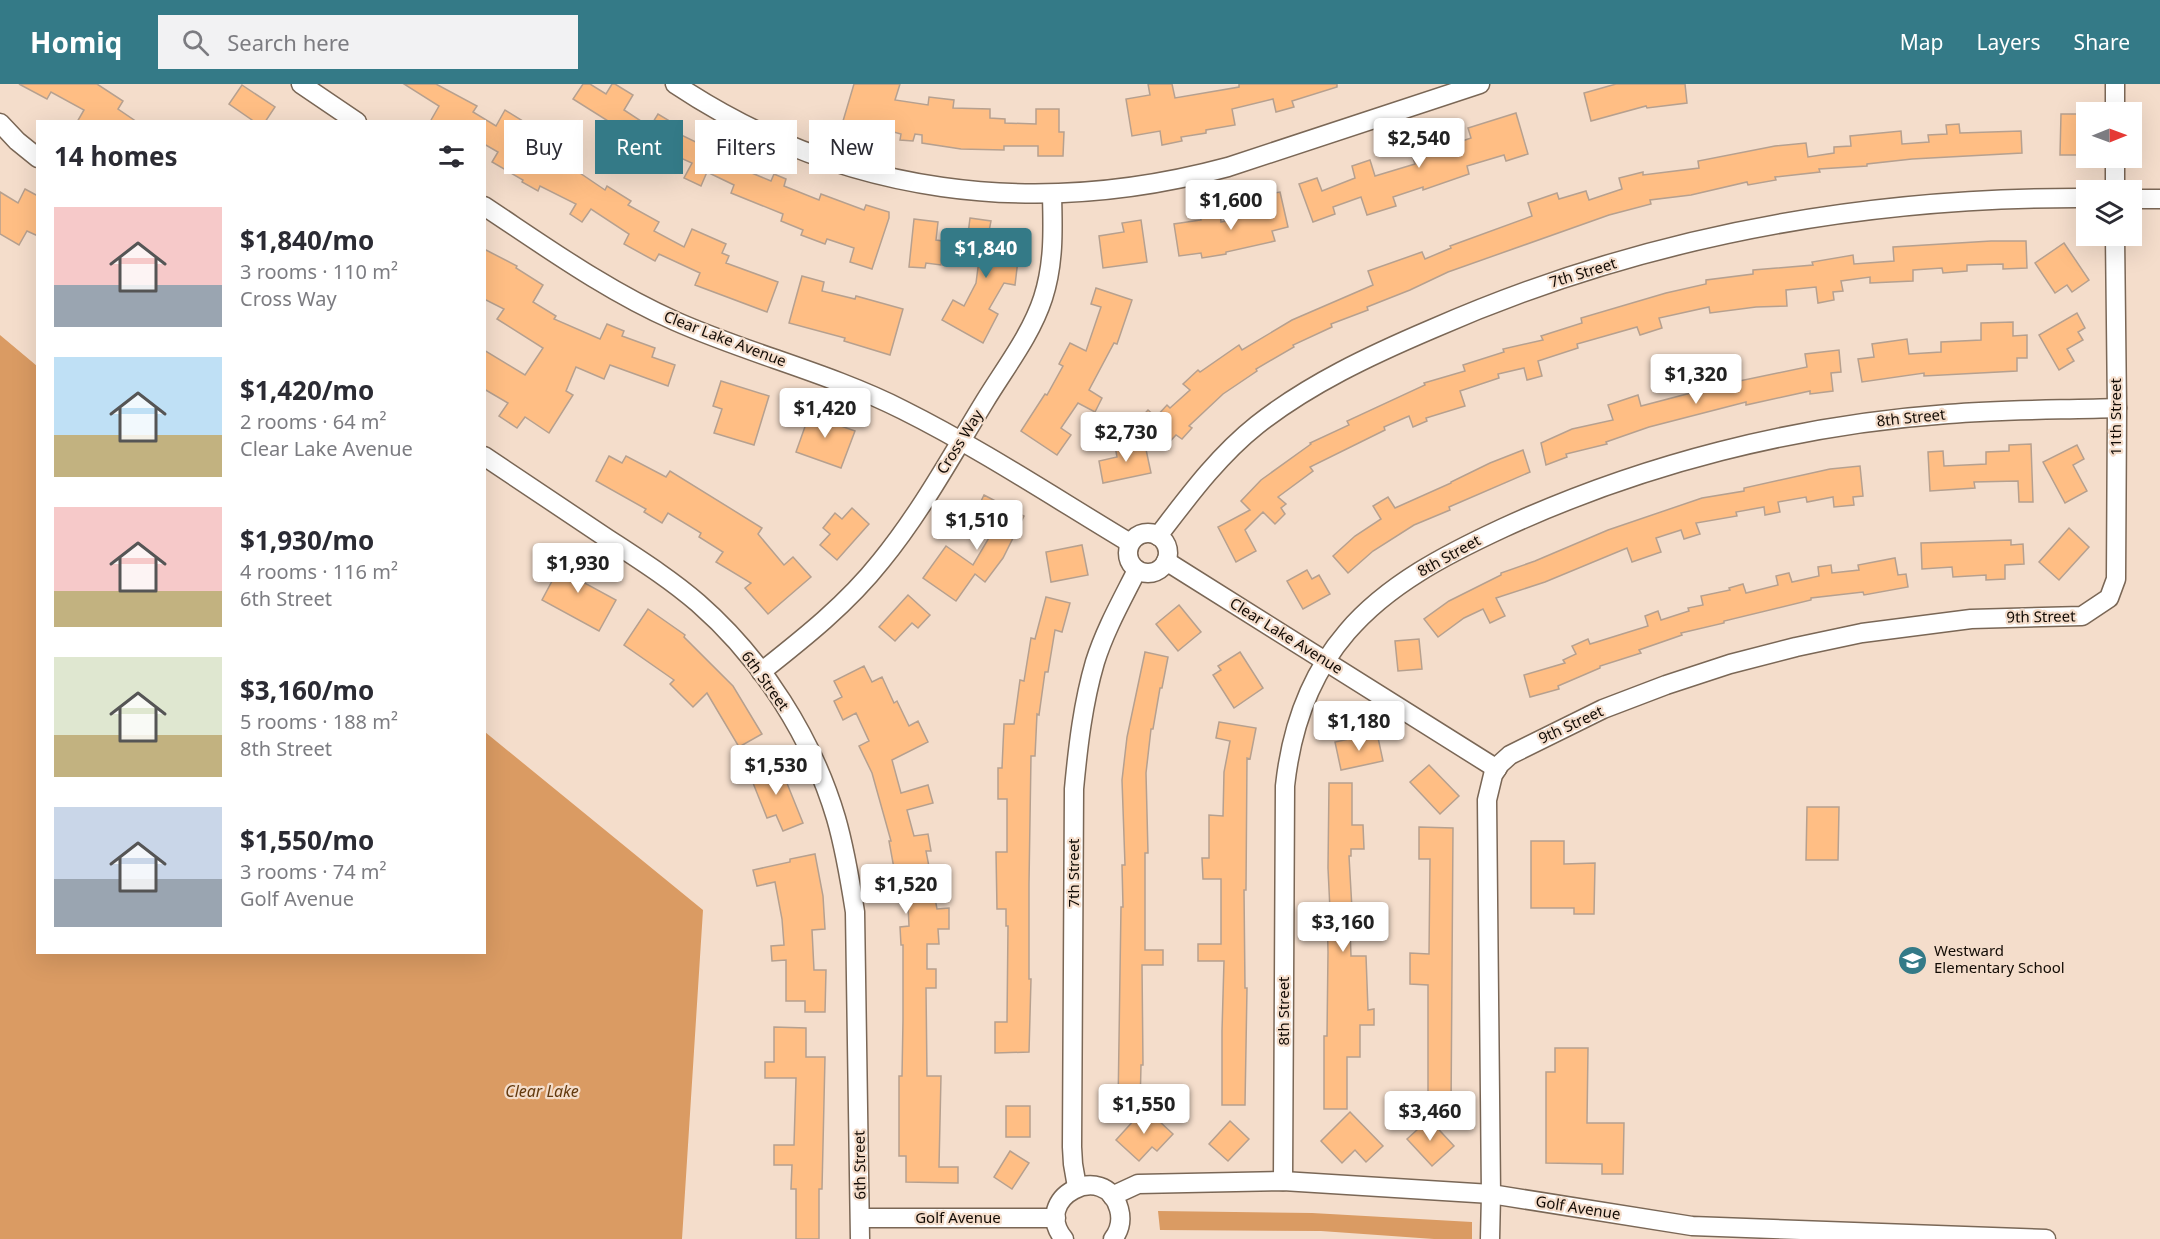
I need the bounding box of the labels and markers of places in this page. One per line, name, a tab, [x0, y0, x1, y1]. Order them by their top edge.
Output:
pin: $2,540	[1370, 118, 1468, 169]
pin: $1,600	[1182, 180, 1280, 231]
pin: $1,840	[937, 228, 1035, 279]
pin: $1,320	[1647, 354, 1745, 405]
pin: $1,420	[776, 388, 874, 439]
pin: $2,730	[1077, 412, 1175, 463]
pin: $1,510	[928, 500, 1026, 551]
pin: $1,930	[529, 543, 627, 594]
pin: $1,180	[1310, 701, 1408, 752]
pin: $1,530	[727, 745, 825, 796]
pin: $1,520	[857, 864, 955, 915]
pin: $3,160	[1294, 902, 1392, 953]
place label: Westward Elementary School	[1934, 940, 2065, 977]
school or university icon: Westward Elementary School	[1897, 944, 1929, 976]
pin: $1,550	[1095, 1084, 1193, 1135]
pin: $3,460	[1381, 1091, 1479, 1142]

